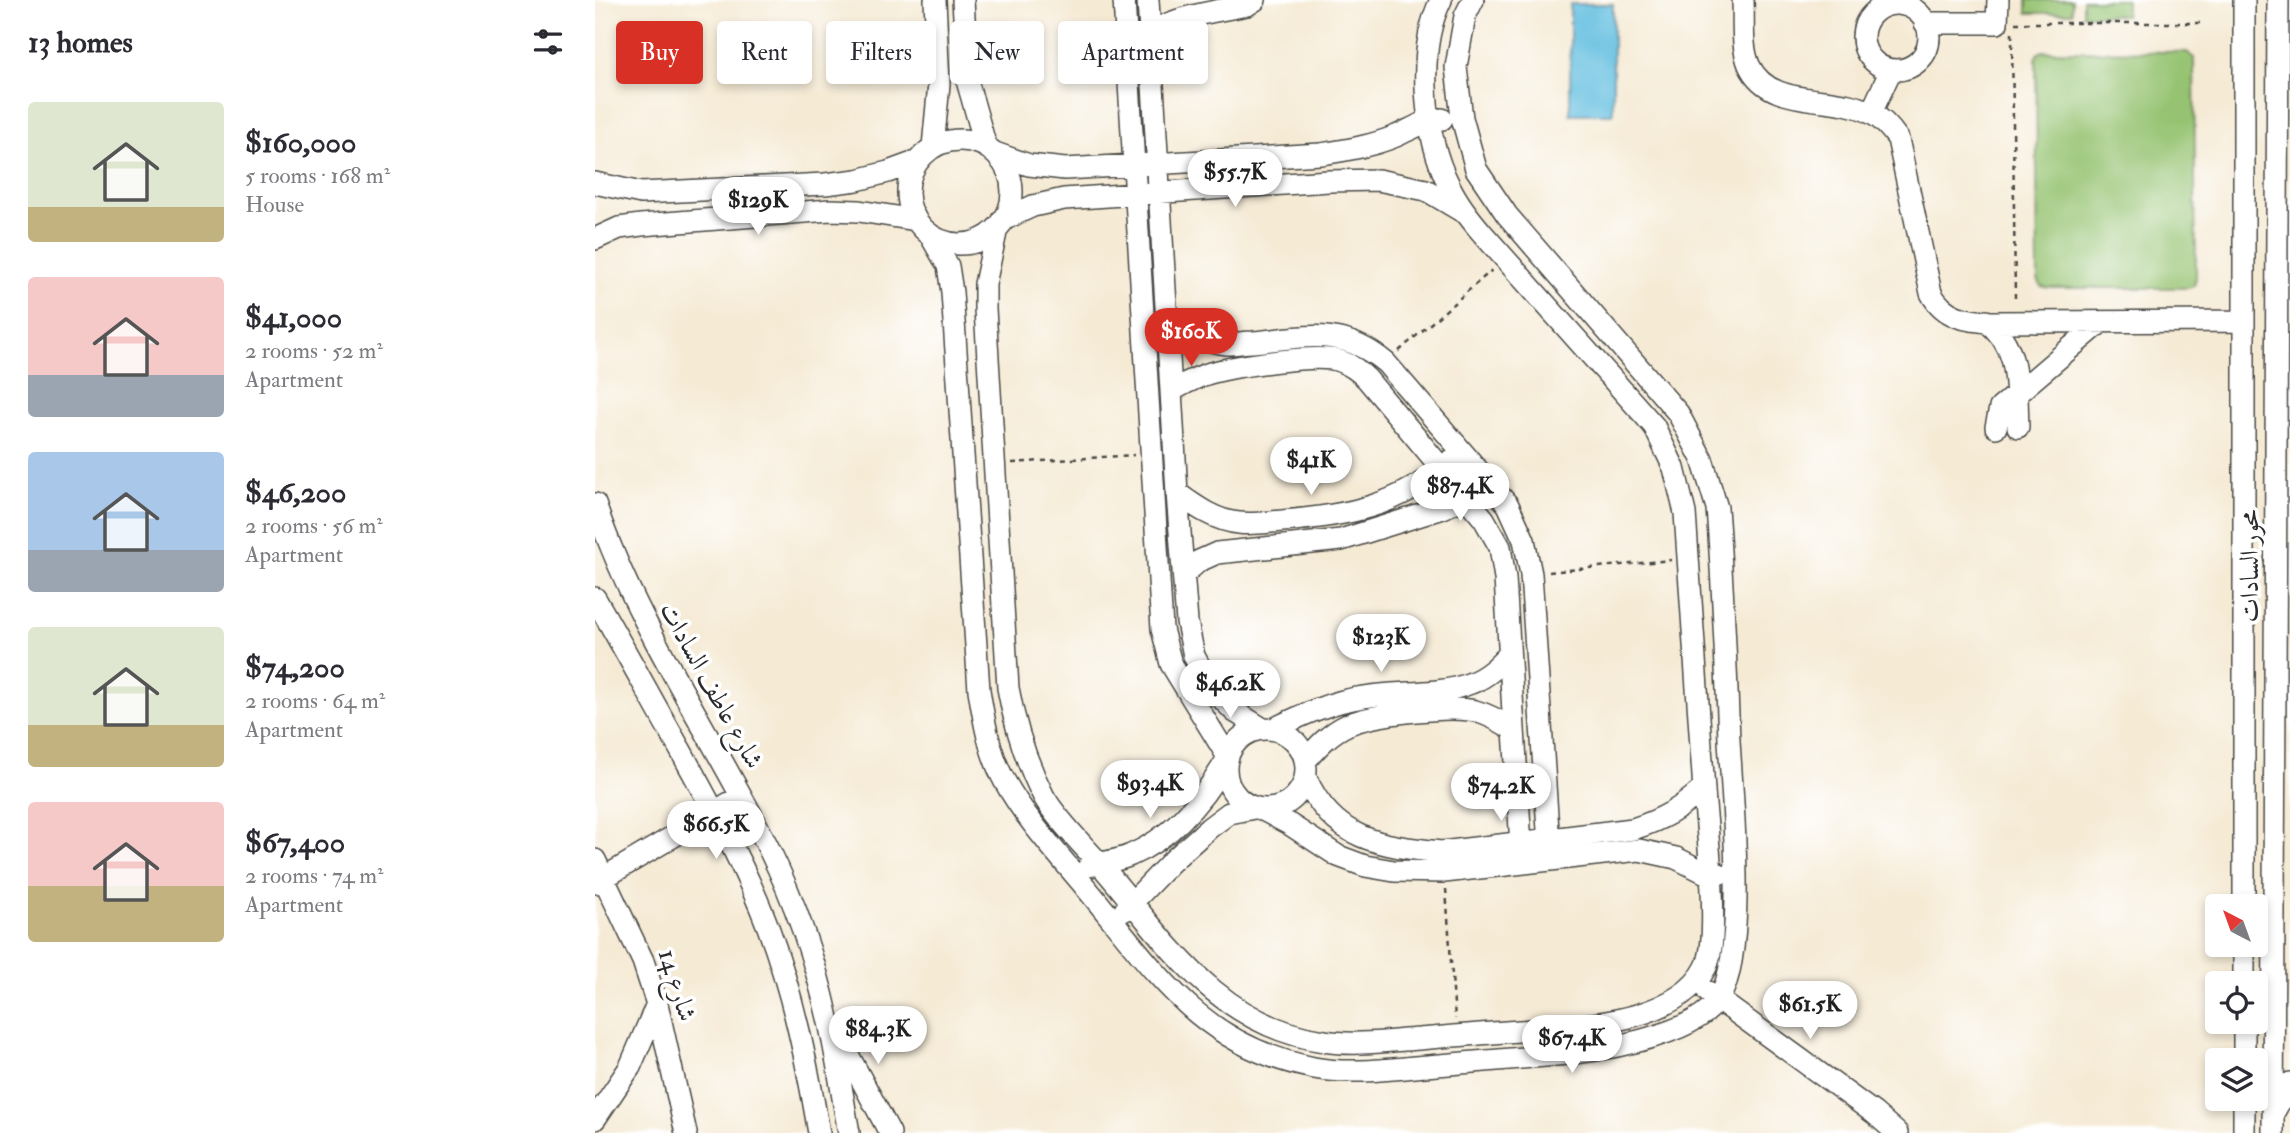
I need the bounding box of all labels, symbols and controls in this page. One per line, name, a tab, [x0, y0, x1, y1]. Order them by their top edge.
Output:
chip: Buy	[616, 21, 703, 84]
chip: Rent	[717, 21, 812, 84]
chip: Filters	[826, 21, 936, 84]
chip: New	[950, 21, 1044, 84]
chip: Apartment	[1058, 21, 1208, 84]
icon: filters	[529, 23, 567, 61]
text: 13 homes	[28, 24, 133, 61]
text: $160,000	[245, 124, 356, 161]
icon: home	[84, 130, 168, 214]
pin: $55.7K	[1178, 150, 1292, 209]
text: $55.7K	[1203, 157, 1267, 186]
text: 5 rooms · 168 m²	[245, 161, 390, 190]
pin: $129K	[709, 177, 807, 237]
text: $129K	[728, 185, 788, 214]
text: House	[245, 190, 304, 219]
text: $41,000	[245, 299, 342, 336]
icon: home	[84, 305, 168, 389]
pin: $160K	[1142, 308, 1240, 368]
text: $160K	[1161, 316, 1221, 345]
text: 2 rooms · 52 m²	[245, 336, 383, 365]
text: Apartment	[245, 365, 343, 394]
pin: $41K	[1270, 438, 1352, 497]
text: $41K	[1286, 445, 1336, 474]
pin: $87.4K	[1403, 463, 1517, 523]
text: $87.4K	[1426, 471, 1494, 500]
text: $46,200	[245, 474, 346, 511]
icon: home	[84, 480, 168, 564]
street label: محور السادات	[2234, 509, 2266, 622]
text: 2 rooms · 56 m²	[245, 511, 383, 540]
text: Apartment	[245, 540, 343, 569]
street label: شارع عاطف السادات	[648, 597, 770, 777]
pin: $123K	[1332, 614, 1430, 674]
text: $123K	[1352, 622, 1410, 651]
text: $74,200	[245, 649, 345, 686]
icon: home	[84, 655, 168, 739]
pin: $46.2K	[1173, 660, 1287, 720]
text: $46.2K	[1195, 668, 1265, 697]
text: 2 rooms · 64 m²	[245, 686, 385, 715]
text: Apartment	[245, 715, 343, 744]
pin: $93.4K	[1093, 760, 1207, 820]
pin: $74.2K	[1444, 764, 1558, 823]
text: $93.4K	[1117, 768, 1183, 797]
text: $74.2K	[1467, 771, 1535, 800]
pin: $66.5K	[659, 802, 773, 861]
text: $66.5K	[683, 809, 749, 838]
text: $67,400	[245, 824, 345, 861]
icon: home	[84, 830, 168, 914]
text: 2 rooms · 74 m²	[245, 861, 384, 890]
text: Apartment	[245, 890, 343, 919]
north arrow	[2205, 894, 2268, 957]
map controls	[2205, 894, 2268, 1111]
street label: شارع 14	[646, 945, 703, 1027]
button: locate	[2205, 971, 2268, 1034]
pin: $61.5K	[1753, 982, 1867, 1041]
text: $61.5K	[1778, 989, 1842, 1018]
pin: $84.3K	[821, 1006, 935, 1066]
text: $84.3K	[845, 1014, 911, 1043]
pin: $67.4K	[1515, 1016, 1629, 1075]
text: $67.4K	[1538, 1023, 1606, 1052]
button: layers	[2205, 1048, 2268, 1111]

